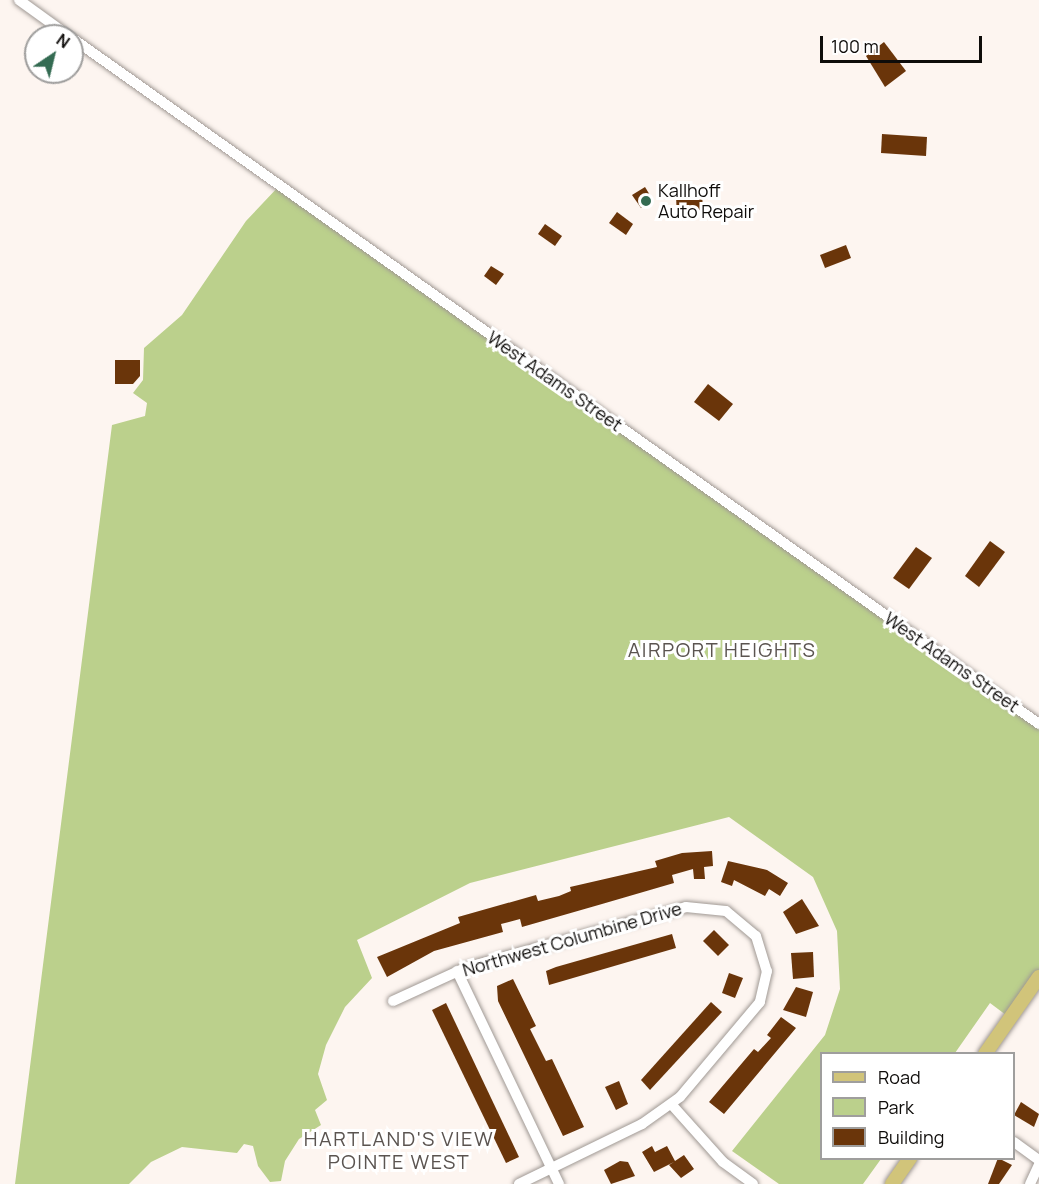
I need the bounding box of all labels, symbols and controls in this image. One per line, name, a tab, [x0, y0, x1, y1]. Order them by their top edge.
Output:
north arrow	[24, 24, 84, 84]
scale bar	[823, 24, 985, 62]
text: N	[52, 29, 74, 53]
text: 100 m	[831, 34, 879, 58]
place label: Kallhoff Auto Repair	[658, 180, 754, 222]
marker: Kallhoff Auto Repair	[639, 194, 653, 208]
street label: West Adams Street	[483, 326, 627, 436]
street label: West Adams Street	[880, 607, 1024, 717]
district label: AIRPORT HEIGHTS	[627, 637, 817, 661]
street label: Northwest Columbine Drive	[460, 897, 684, 981]
legend	[820, 1052, 1015, 1160]
text: Road	[878, 1065, 921, 1089]
text: Park	[878, 1095, 914, 1119]
text: Building	[878, 1125, 944, 1149]
district label: HARTLAND'S VIEW POINTE WEST	[304, 1127, 494, 1174]

